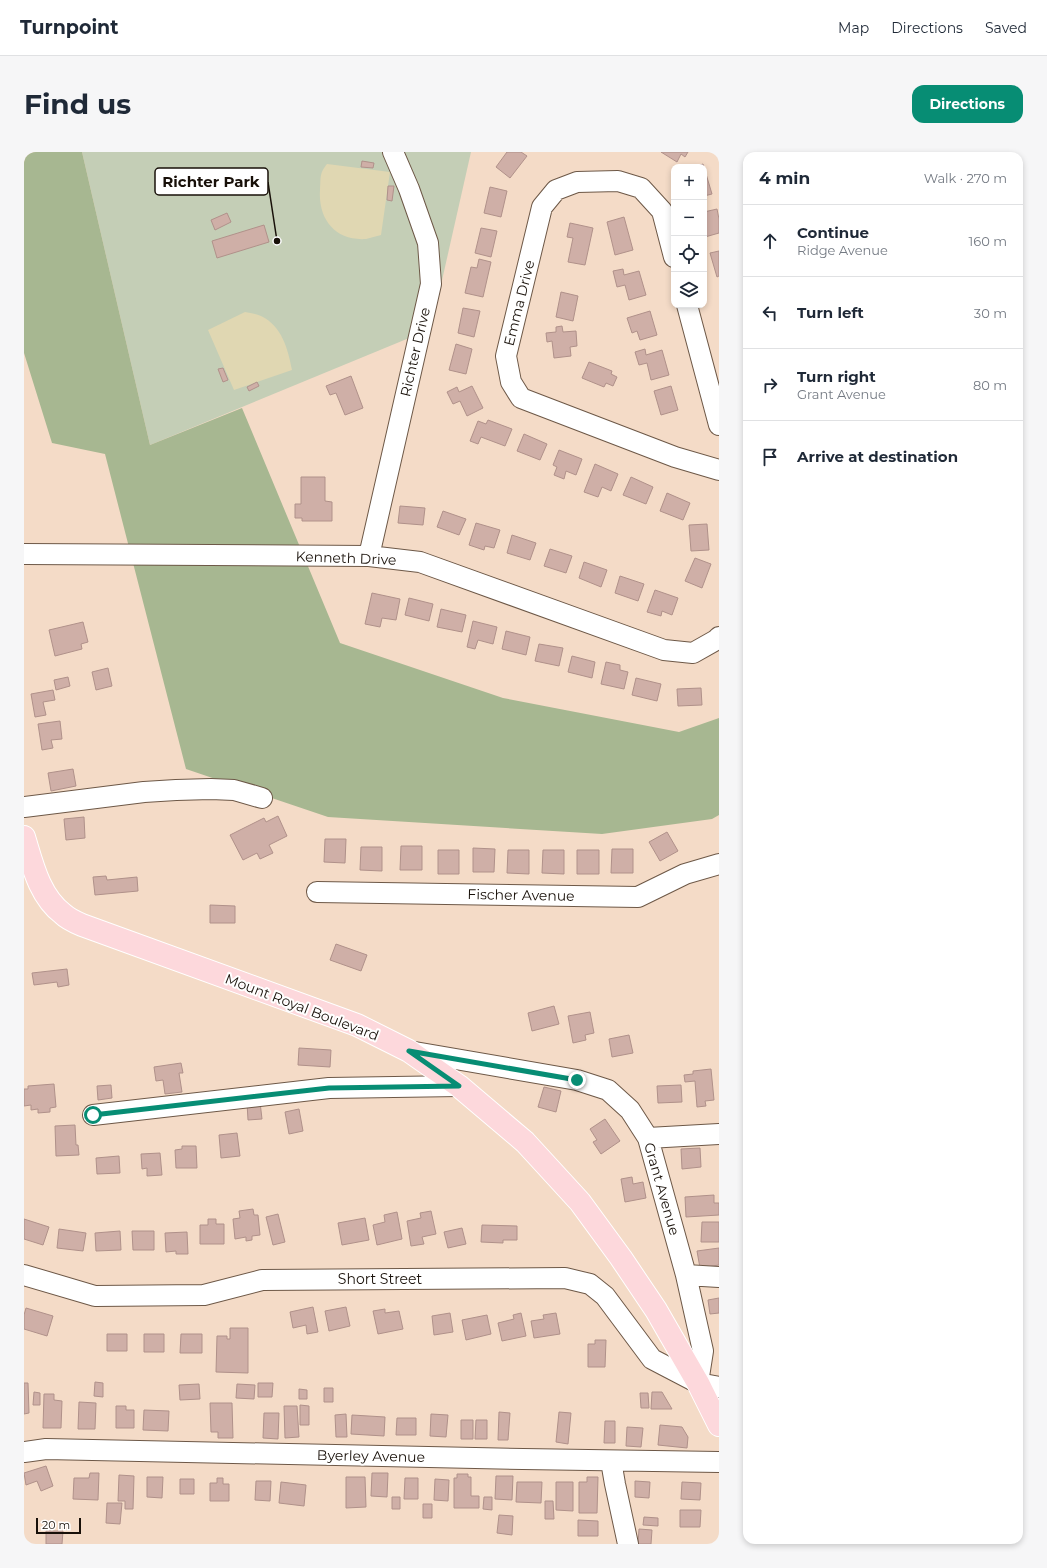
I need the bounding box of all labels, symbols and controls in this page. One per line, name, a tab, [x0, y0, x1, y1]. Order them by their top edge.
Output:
text: Turnpoint	[20, 16, 119, 39]
text: Map	[838, 19, 869, 37]
text: Directions	[891, 19, 963, 37]
text: Saved	[985, 19, 1027, 37]
button: Directions	[912, 85, 1023, 123]
text: Find us	[24, 87, 131, 121]
map controls	[671, 164, 707, 308]
button: +	[671, 164, 707, 200]
callout: Richter Park	[155, 168, 268, 195]
text: 4 min	[759, 168, 810, 188]
text: Walk · 270 m	[924, 170, 1007, 186]
text: Richter Park	[162, 172, 260, 191]
button: −	[671, 200, 707, 236]
text: Continue	[797, 223, 869, 242]
icon: ahead	[759, 230, 781, 252]
text: 160 m	[969, 233, 1007, 249]
button: locate	[671, 236, 707, 272]
text: Ridge Avenue	[797, 242, 888, 258]
street label: Emma Drive	[500, 258, 538, 348]
button: layers	[671, 272, 707, 308]
icon: left	[759, 302, 781, 324]
text: Turn left	[797, 303, 864, 322]
text: 30 m	[974, 305, 1007, 321]
street label: Richter Drive	[396, 306, 434, 398]
text: Turn right	[797, 367, 876, 386]
icon: right	[759, 374, 781, 396]
text: 80 m	[973, 377, 1007, 393]
text: Grant Avenue	[797, 386, 886, 402]
icon: arrive	[759, 446, 781, 468]
text: Arrive at destination	[797, 447, 958, 466]
street label: Kenneth Drive	[295, 547, 397, 569]
street label: Fischer Avenue	[467, 885, 575, 905]
street label: Mount Royal Boulevard	[222, 969, 382, 1045]
route end	[568, 1071, 586, 1089]
route start	[84, 1106, 102, 1124]
street label: Grant Avenue	[640, 1140, 684, 1238]
street label: Short Street	[338, 1270, 422, 1288]
street label: Byerley Avenue	[317, 1446, 425, 1466]
scale bar	[36, 1516, 81, 1535]
text: 20 m	[42, 1518, 70, 1532]

